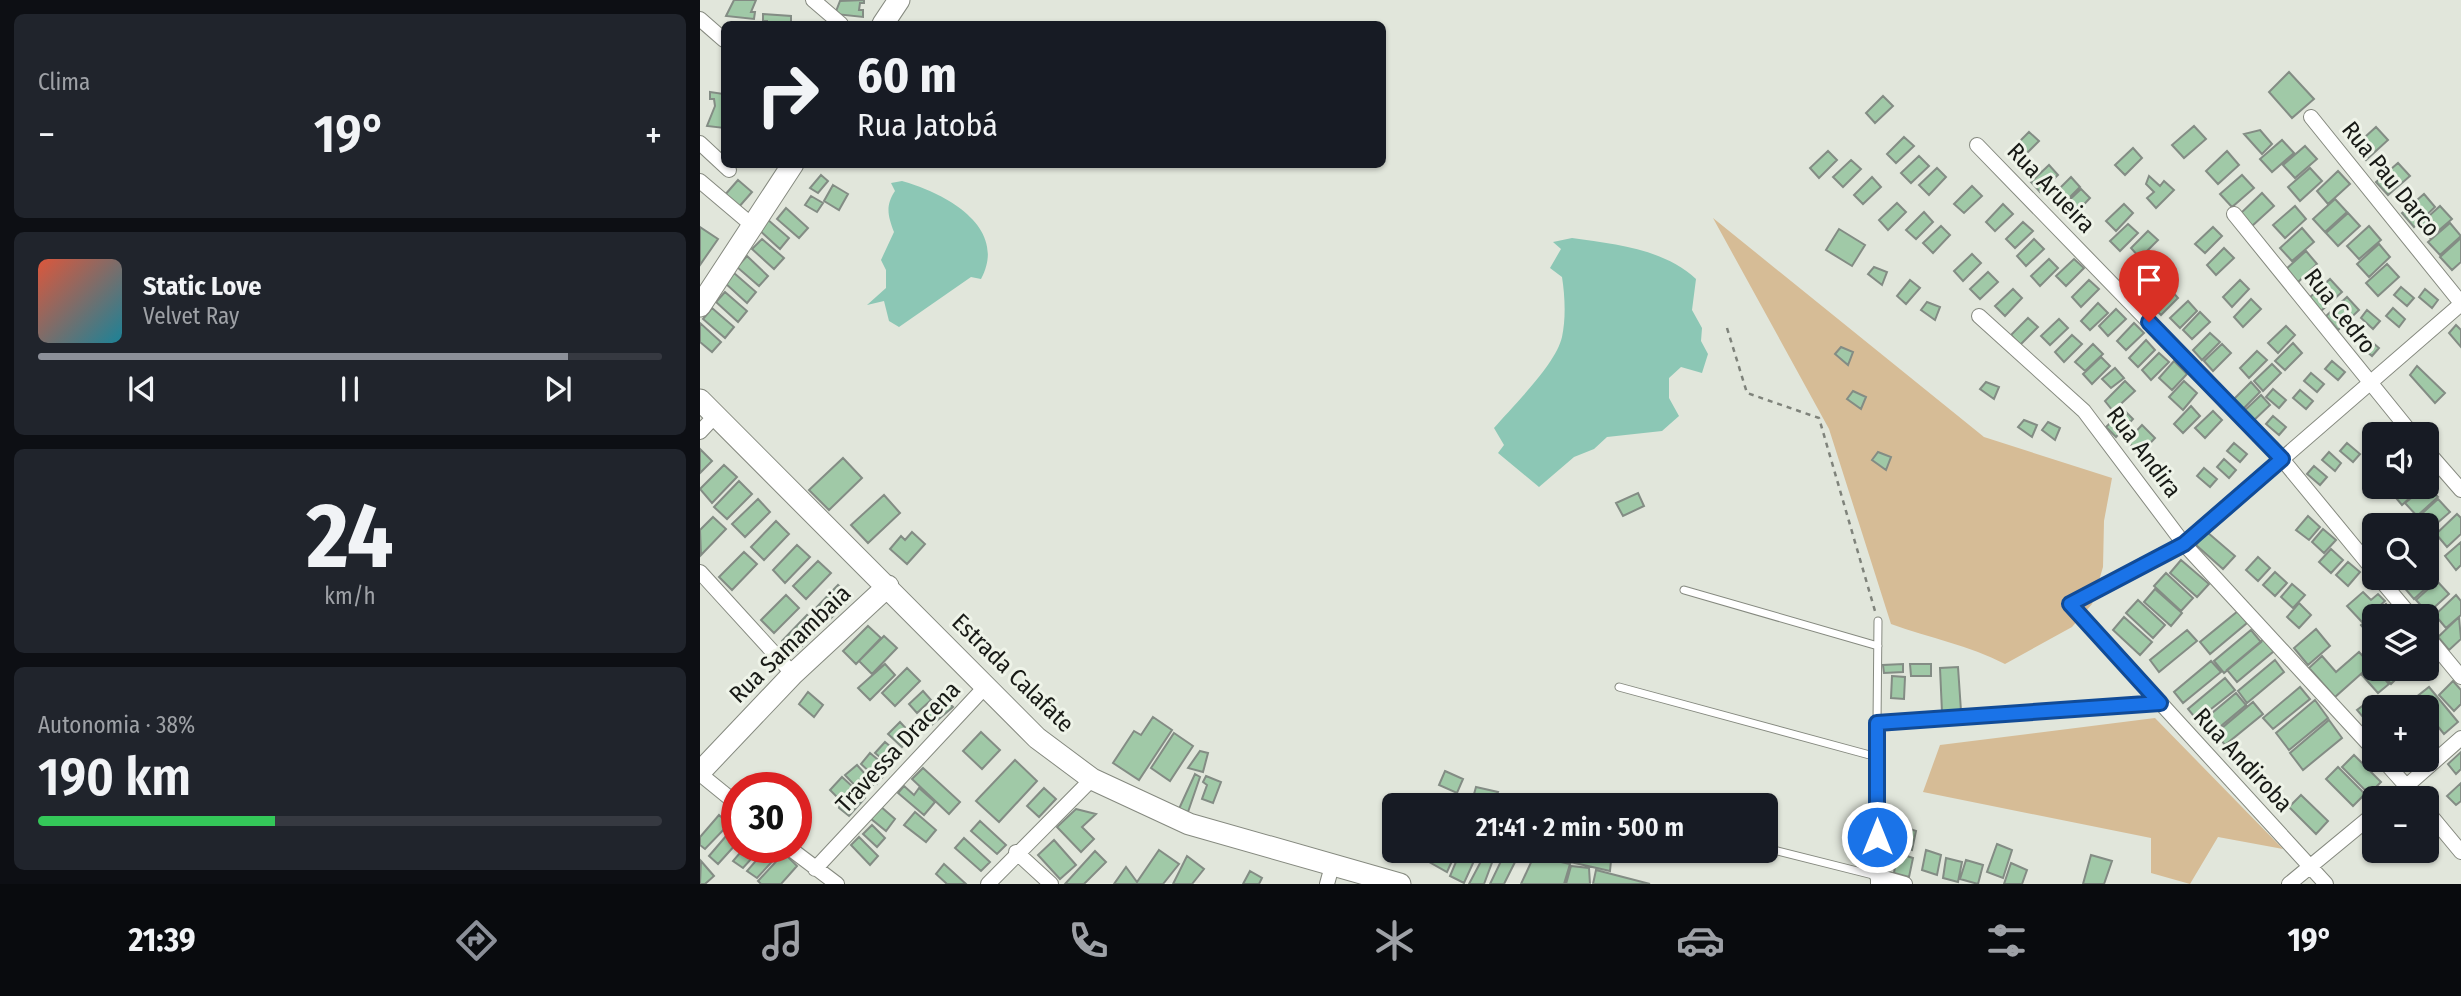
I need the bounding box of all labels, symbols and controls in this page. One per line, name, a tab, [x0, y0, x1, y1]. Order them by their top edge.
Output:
text: 60 m	[857, 46, 957, 105]
icon: right	[742, 49, 833, 140]
text: Clima	[38, 68, 90, 96]
text: 19°	[314, 103, 386, 166]
text: Rua Jatobá	[857, 106, 998, 144]
text: −	[38, 112, 55, 158]
text: +	[645, 112, 662, 158]
street label: Rua Pau Darco	[2336, 116, 2446, 242]
street label: Rua Arueira	[2001, 137, 2101, 239]
pin	[2119, 250, 2179, 322]
icon: arrive	[2130, 261, 2168, 299]
street label: Rua Cedro	[2298, 263, 2382, 359]
text: Static Love	[143, 271, 261, 302]
text: Velvet Ray	[143, 302, 239, 330]
icon: previous	[123, 370, 161, 408]
icon: pause	[331, 370, 369, 408]
icon: next	[539, 370, 577, 408]
street label: Rua Andira	[2101, 401, 2187, 503]
map controls	[2362, 422, 2439, 863]
button: sound	[2362, 422, 2439, 499]
text: 24	[306, 482, 394, 591]
button: search	[2362, 513, 2439, 590]
street label: Rua Samambaia	[724, 579, 856, 709]
text: km/h	[324, 582, 376, 610]
button: layers	[2362, 604, 2439, 681]
street label: Estrada Calafate	[946, 608, 1080, 738]
street label: Travessa Dracena	[830, 676, 966, 818]
button: +	[2362, 695, 2439, 772]
street label: Rua Andiroba	[2188, 702, 2298, 818]
text: Autonomia · 38%	[38, 711, 195, 739]
text: 190 km	[38, 746, 191, 809]
speed limit sign: 30	[721, 772, 812, 863]
button: −	[2362, 786, 2439, 863]
position arrow	[1840, 800, 1914, 874]
text: 21:41 · 2 min · 500 m	[1476, 812, 1684, 843]
icon: directions	[452, 916, 501, 965]
icon: music	[758, 916, 807, 965]
icon: phone	[1064, 916, 1113, 965]
icon: climate	[1370, 916, 1419, 965]
icon: car	[1676, 916, 1725, 965]
icon: filters	[1982, 916, 2031, 965]
text: 21:39	[128, 921, 195, 959]
text: 19°	[2287, 921, 2333, 959]

